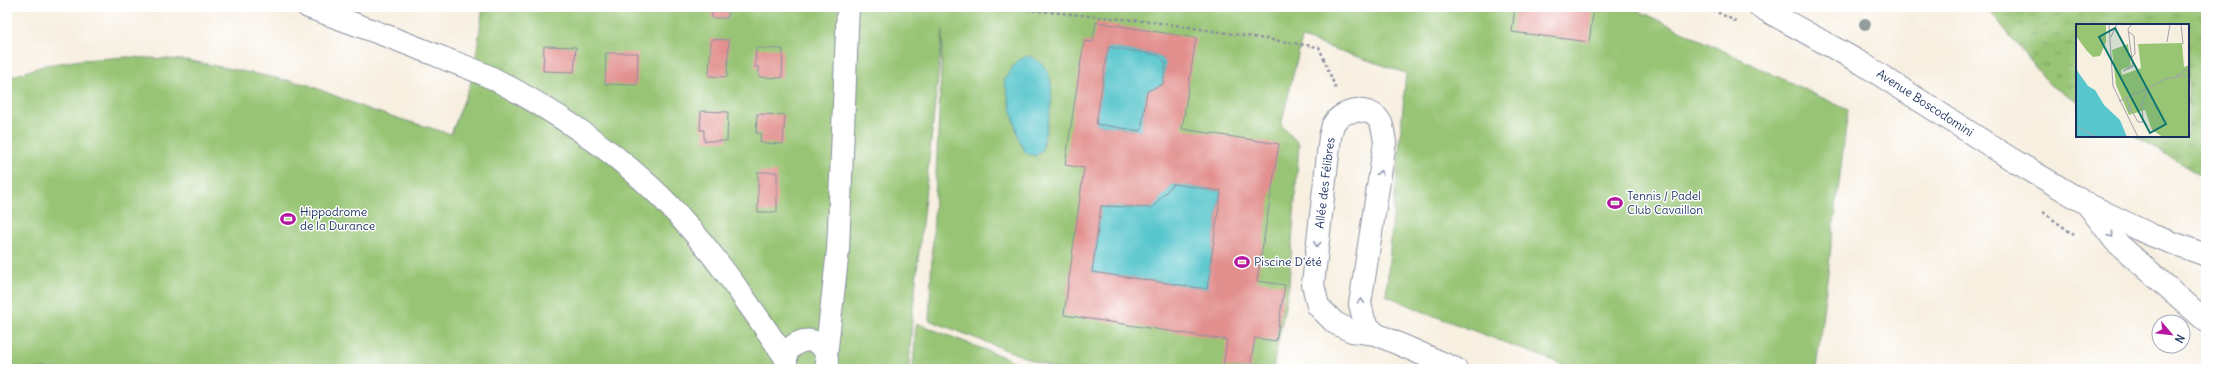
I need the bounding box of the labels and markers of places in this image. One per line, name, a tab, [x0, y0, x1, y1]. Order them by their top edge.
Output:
place label: Tennis / Padel Club Cavaillon	[1627, 188, 1703, 217]
sports icon: Tennis / Padel Club Cavaillon	[1606, 194, 1624, 212]
place label: Hippodrome de la Durance	[300, 204, 375, 233]
sports icon: Hippodrome de la Durance	[279, 210, 297, 228]
sports icon: Piscine D'été	[1233, 253, 1251, 271]
place label: Piscine D'été	[1254, 254, 1322, 269]

